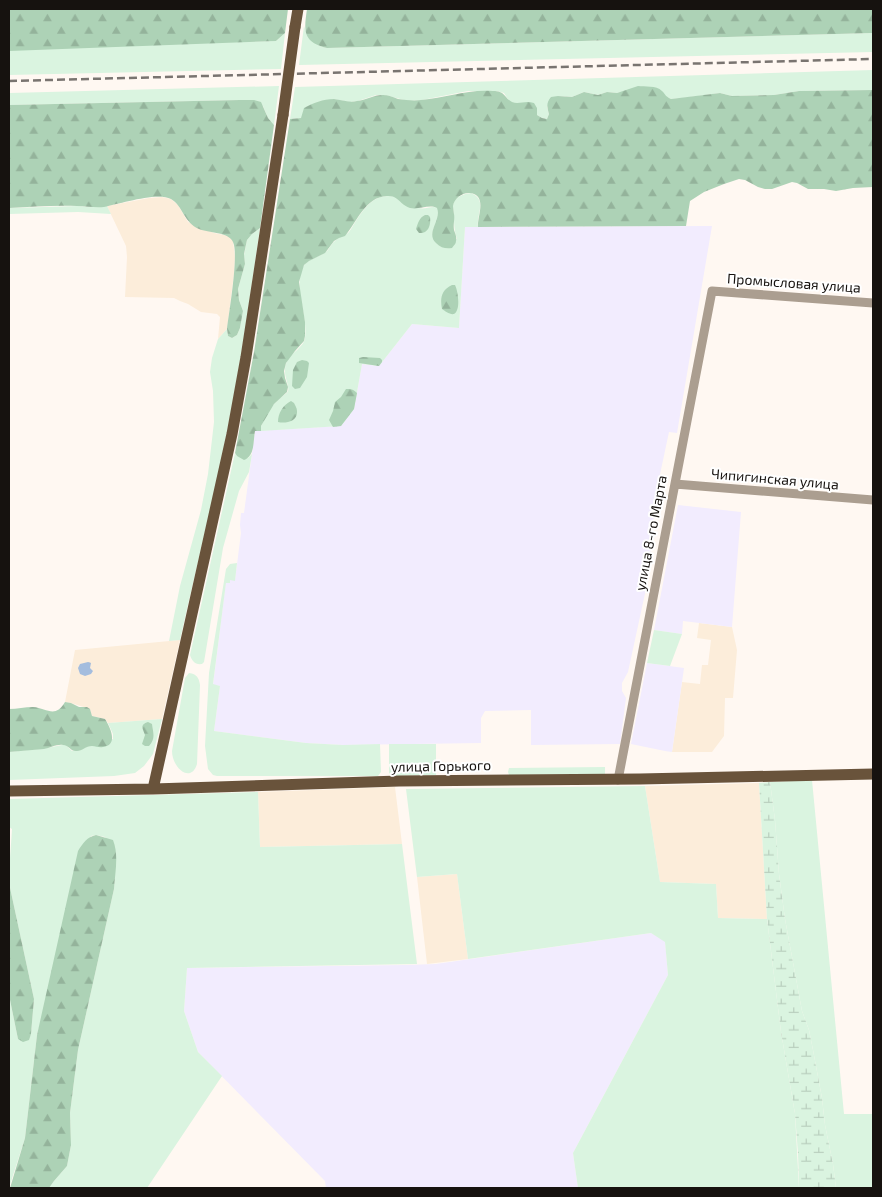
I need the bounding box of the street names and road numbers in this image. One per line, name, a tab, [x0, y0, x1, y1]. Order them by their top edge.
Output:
street label: Промысловая улица	[727, 269, 862, 296]
street label: Чипигинская улица	[711, 464, 840, 493]
street label: улица 8-го Марта	[631, 474, 670, 592]
street label: улица Горького	[391, 756, 491, 775]

